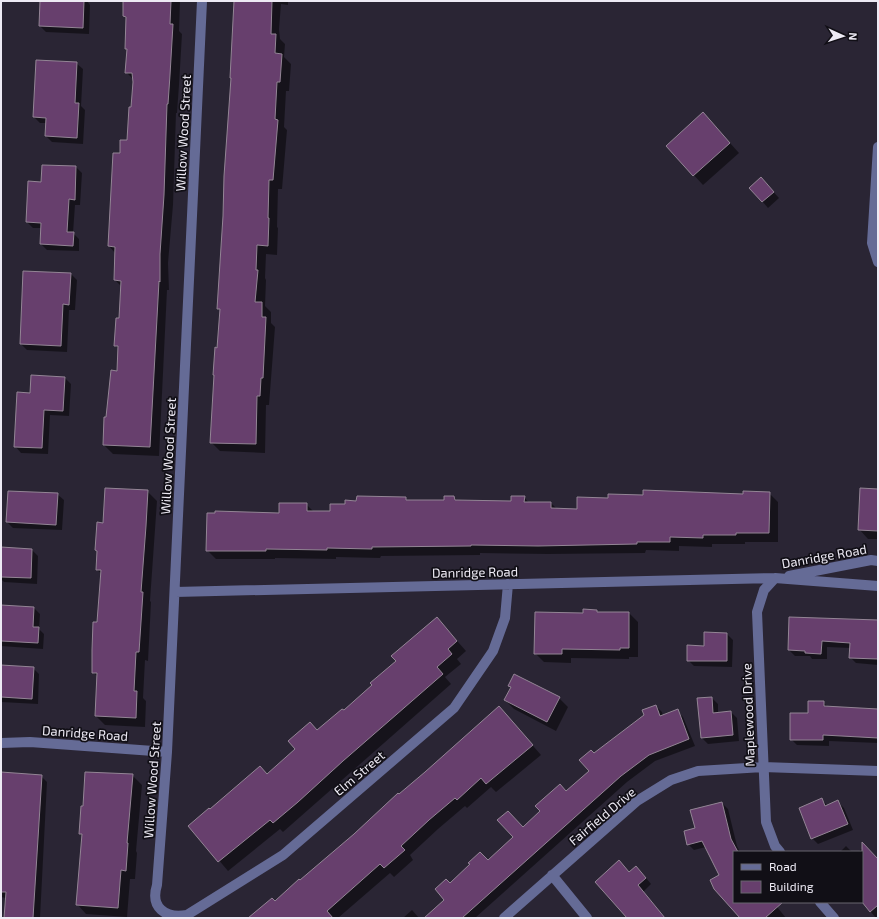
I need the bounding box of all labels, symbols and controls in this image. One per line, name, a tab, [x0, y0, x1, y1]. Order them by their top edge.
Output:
north arrow	[823, 16, 863, 56]
text: N	[847, 32, 860, 41]
street label: Willow Wood Street	[172, 74, 194, 192]
street label: Willow Wood Street	[157, 397, 179, 515]
street label: Danridge Road	[780, 541, 868, 571]
street label: Danridge Road	[432, 563, 518, 581]
street label: Maplewood Drive	[738, 663, 758, 767]
street label: Willow Wood Street	[140, 721, 164, 839]
street label: Danridge Road	[41, 722, 129, 744]
street label: Elm Street	[330, 747, 388, 799]
street label: Fairfield Drive	[565, 783, 639, 849]
legend	[733, 851, 863, 903]
text: Road	[769, 859, 797, 873]
text: Building	[769, 879, 814, 893]

